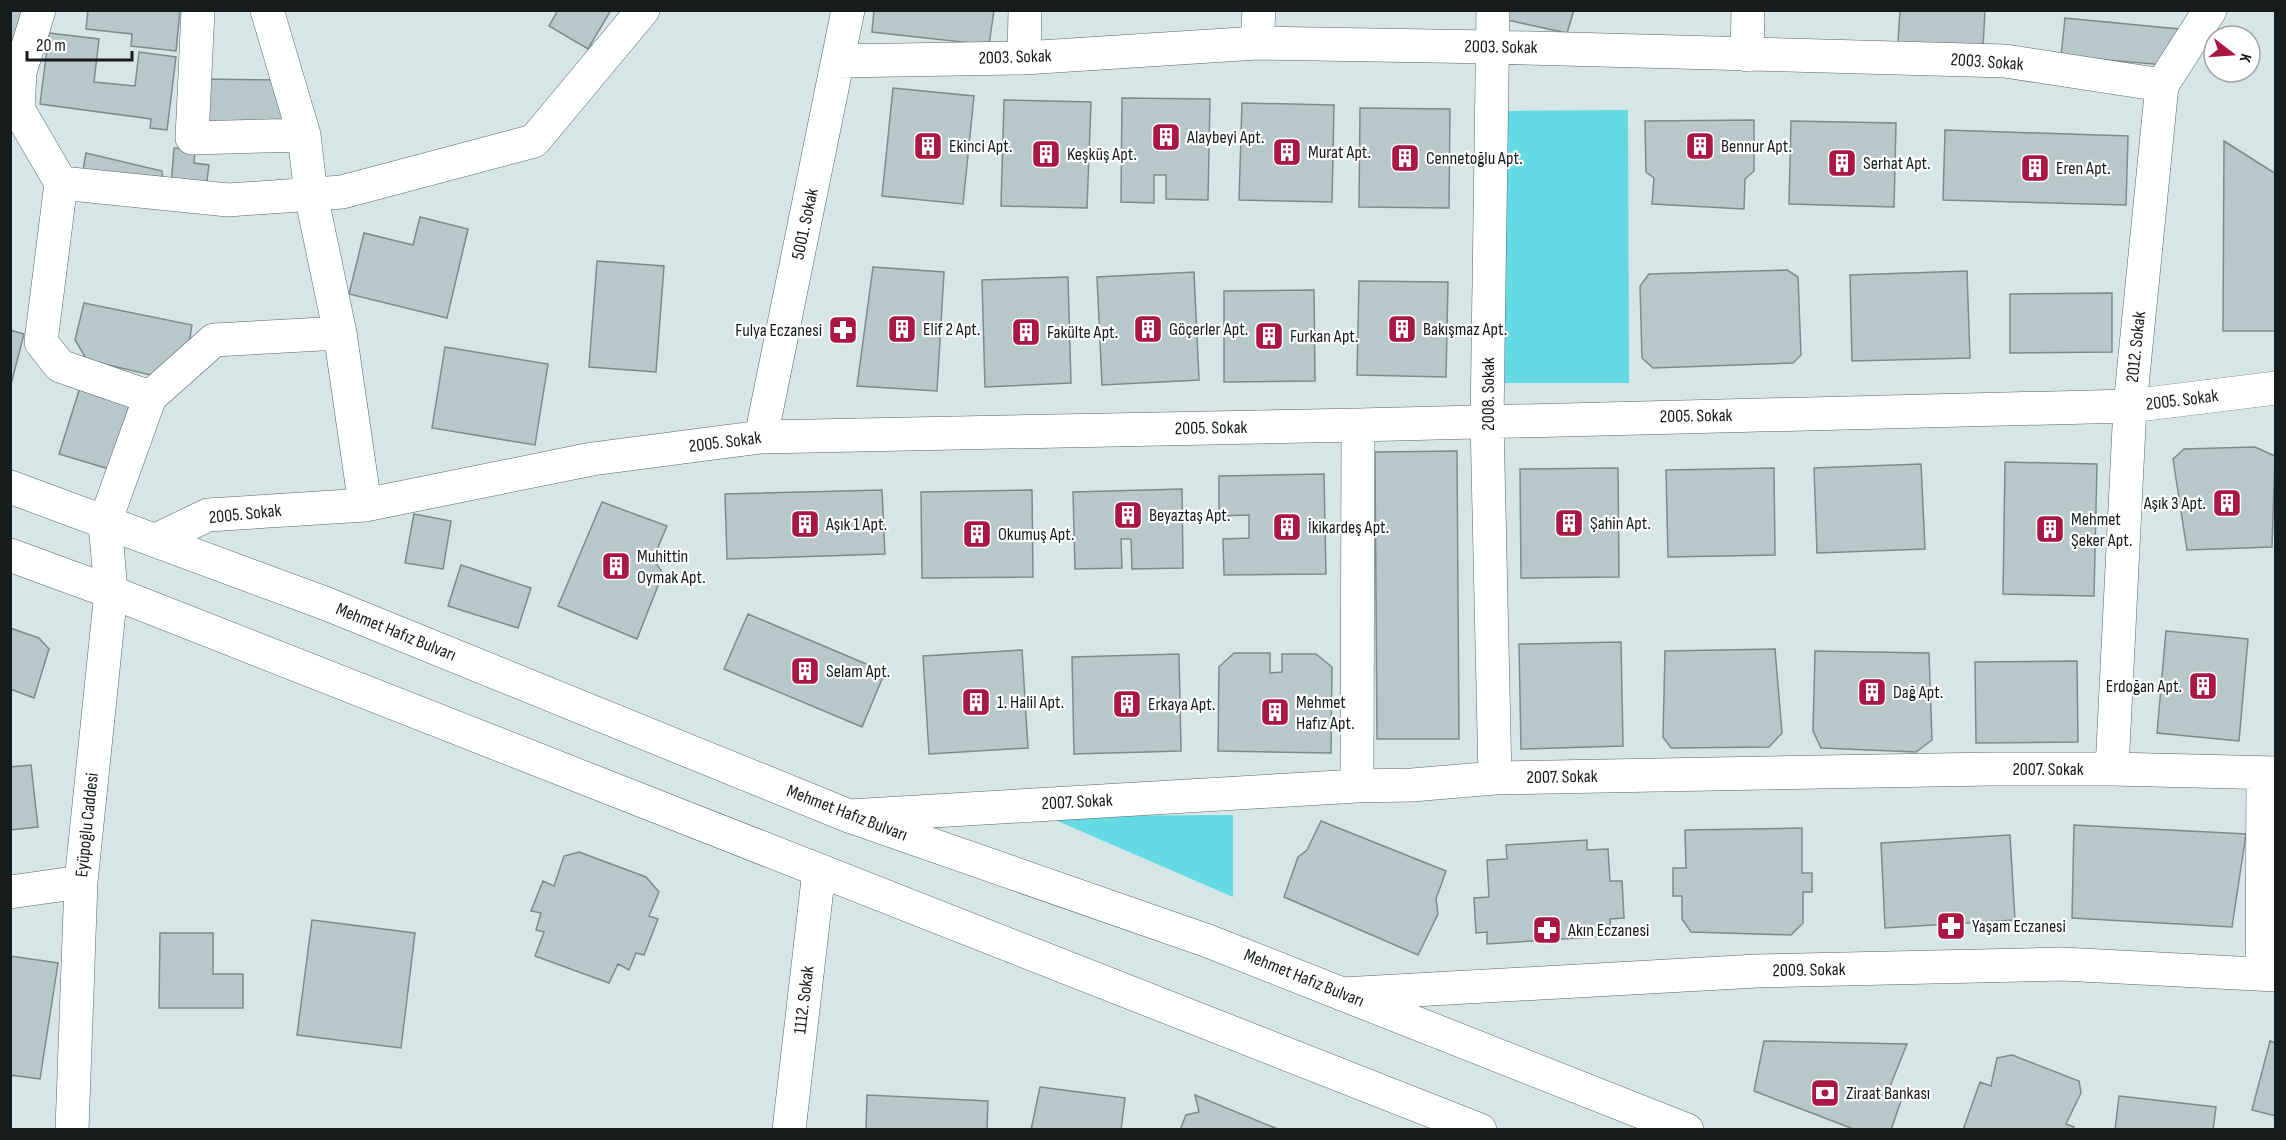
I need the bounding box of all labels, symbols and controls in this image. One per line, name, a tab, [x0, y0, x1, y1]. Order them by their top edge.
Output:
scale bar	[27, 24, 132, 62]
north arrow	[2202, 24, 2262, 84]
text: 20 m	[36, 35, 66, 56]
street label: 2003. Sokak	[1464, 36, 1538, 58]
street label: 2003. Sokak	[978, 45, 1052, 69]
street label: 2003. Sokak	[1950, 49, 2024, 75]
text: K	[2235, 51, 2255, 65]
building icon: Alaybeyi Apt.	[1150, 121, 1182, 153]
place label: Alaybeyi Apt.	[1186, 127, 1264, 148]
building icon: Ekinci Apt.	[912, 130, 944, 162]
building icon: Bennur Apt.	[1684, 130, 1716, 162]
place label: Ekinci Apt.	[949, 136, 1012, 157]
building icon: Murat Apt.	[1271, 136, 1303, 168]
place label: Bennur Apt.	[1721, 136, 1792, 157]
building icon: Keşküş Apt.	[1030, 138, 1062, 170]
place label: Murat Apt.	[1308, 142, 1371, 163]
building icon: Cennetoğlu Apt.	[1389, 142, 1421, 174]
place label: Keşküş Apt.	[1067, 144, 1137, 165]
building icon: Serhat Apt.	[1826, 147, 1858, 179]
place label: Cennetoğlu Apt.	[1426, 148, 1523, 169]
building icon: Eren Apt.	[2019, 152, 2051, 184]
place label: Serhat Apt.	[1863, 153, 1931, 174]
place label: Eren Apt.	[2056, 158, 2111, 179]
street label: 5001. Sokak	[787, 186, 823, 261]
street label: 2012. Sokak	[2122, 310, 2150, 384]
building icon: Elif 2 Apt.	[886, 313, 918, 345]
building icon: Göçerler Apt.	[1132, 313, 1164, 345]
building icon: Bakışmaz Apt.	[1386, 313, 1418, 345]
pharmacy icon: Fulya Eczanesi	[827, 314, 859, 346]
building icon: Fakülte Apt.	[1010, 316, 1042, 348]
place label: Elif 2 Apt.	[923, 319, 980, 340]
place label: Göçerler Apt.	[1169, 319, 1248, 340]
place label: Bakışmaz Apt.	[1423, 319, 1507, 340]
place label: Fulya Eczanesi	[735, 320, 822, 341]
building icon: Furkan Apt.	[1253, 320, 1285, 352]
place label: Fakülte Apt.	[1047, 322, 1118, 343]
place label: Furkan Apt.	[1290, 326, 1358, 347]
street label: 2008. Sokak	[1478, 357, 1499, 431]
street label: 2005. Sokak	[2145, 385, 2220, 415]
street label: 2005. Sokak	[1659, 405, 1733, 427]
street label: 2005. Sokak	[1174, 417, 1248, 439]
street label: 2005. Sokak	[688, 427, 763, 457]
building icon: Aşık 3 Apt.	[2211, 487, 2243, 519]
place label: Aşık 3 Apt.	[2143, 493, 2206, 514]
building icon: Beyaztaş Apt.	[1112, 499, 1144, 531]
street label: 2005. Sokak	[208, 500, 282, 528]
place label: Beyaztaş Apt.	[1149, 505, 1230, 526]
building icon: Şahin Apt.	[1553, 507, 1585, 539]
building icon: Aşık 1 Apt.	[789, 508, 821, 540]
place label: Mehmet Şeker Apt.	[2071, 509, 2132, 551]
building icon: İkikardeş Apt.	[1271, 511, 1303, 543]
place label: Şahin Apt.	[1590, 513, 1651, 534]
building icon: Mehmet Şeker Apt.	[2034, 513, 2066, 545]
place label: Aşık 1 Apt.	[825, 514, 887, 535]
place label: İkikardeş Apt.	[1308, 517, 1389, 538]
building icon: Okumuş Apt.	[961, 518, 993, 550]
place label: Okumuş Apt.	[998, 524, 1074, 545]
place label: Muhittin Oymak Apt.	[637, 546, 706, 588]
building icon: Muhittin Oymak Apt.	[600, 550, 632, 582]
street label: Mehmet Hafız Bulvarı	[333, 598, 459, 666]
building icon: Selam Apt.	[789, 655, 821, 687]
place label: Selam Apt.	[826, 661, 890, 682]
building icon: Erdoğan Apt.	[2187, 670, 2219, 702]
building icon: Dağ Apt.	[1856, 676, 1888, 708]
place label: Erdoğan Apt.	[2106, 676, 2182, 697]
place label: Dağ Apt.	[1893, 682, 1943, 703]
building icon: 1. Halil Apt.	[960, 686, 992, 718]
building icon: Erkaya Apt.	[1111, 688, 1143, 720]
place label: 1. Halil Apt.	[997, 692, 1064, 713]
place label: Mehmet Hafız Apt.	[1296, 692, 1355, 734]
place label: Erkaya Apt.	[1148, 694, 1215, 715]
building icon: Mehmet Hafız Apt.	[1259, 696, 1291, 728]
street label: 2007. Sokak	[2012, 759, 2084, 780]
street label: 2007. Sokak	[1526, 766, 1598, 788]
street label: Eyüpoğlu Caddesi	[71, 772, 103, 878]
street label: Mehmet Hafız Bulvarı	[784, 780, 910, 846]
street label: 2007. Sokak	[1041, 790, 1113, 814]
pharmacy icon: Yaşam Eczanesi	[1935, 910, 1967, 942]
pharmacy icon: Akın Eczanesi	[1531, 914, 1563, 946]
place label: Yaşam Eczanesi	[1972, 916, 2066, 937]
place label: Akın Eczanesi	[1567, 920, 1649, 941]
street label: Mehmet Hafız Bulvarı	[1241, 944, 1367, 1012]
street label: 2009. Sokak	[1772, 959, 1846, 981]
street label: 1112. Sokak	[789, 965, 819, 1035]
bank icon: Ziraat Bankası	[1809, 1077, 1841, 1109]
place label: Ziraat Bankası	[1846, 1083, 1930, 1104]

